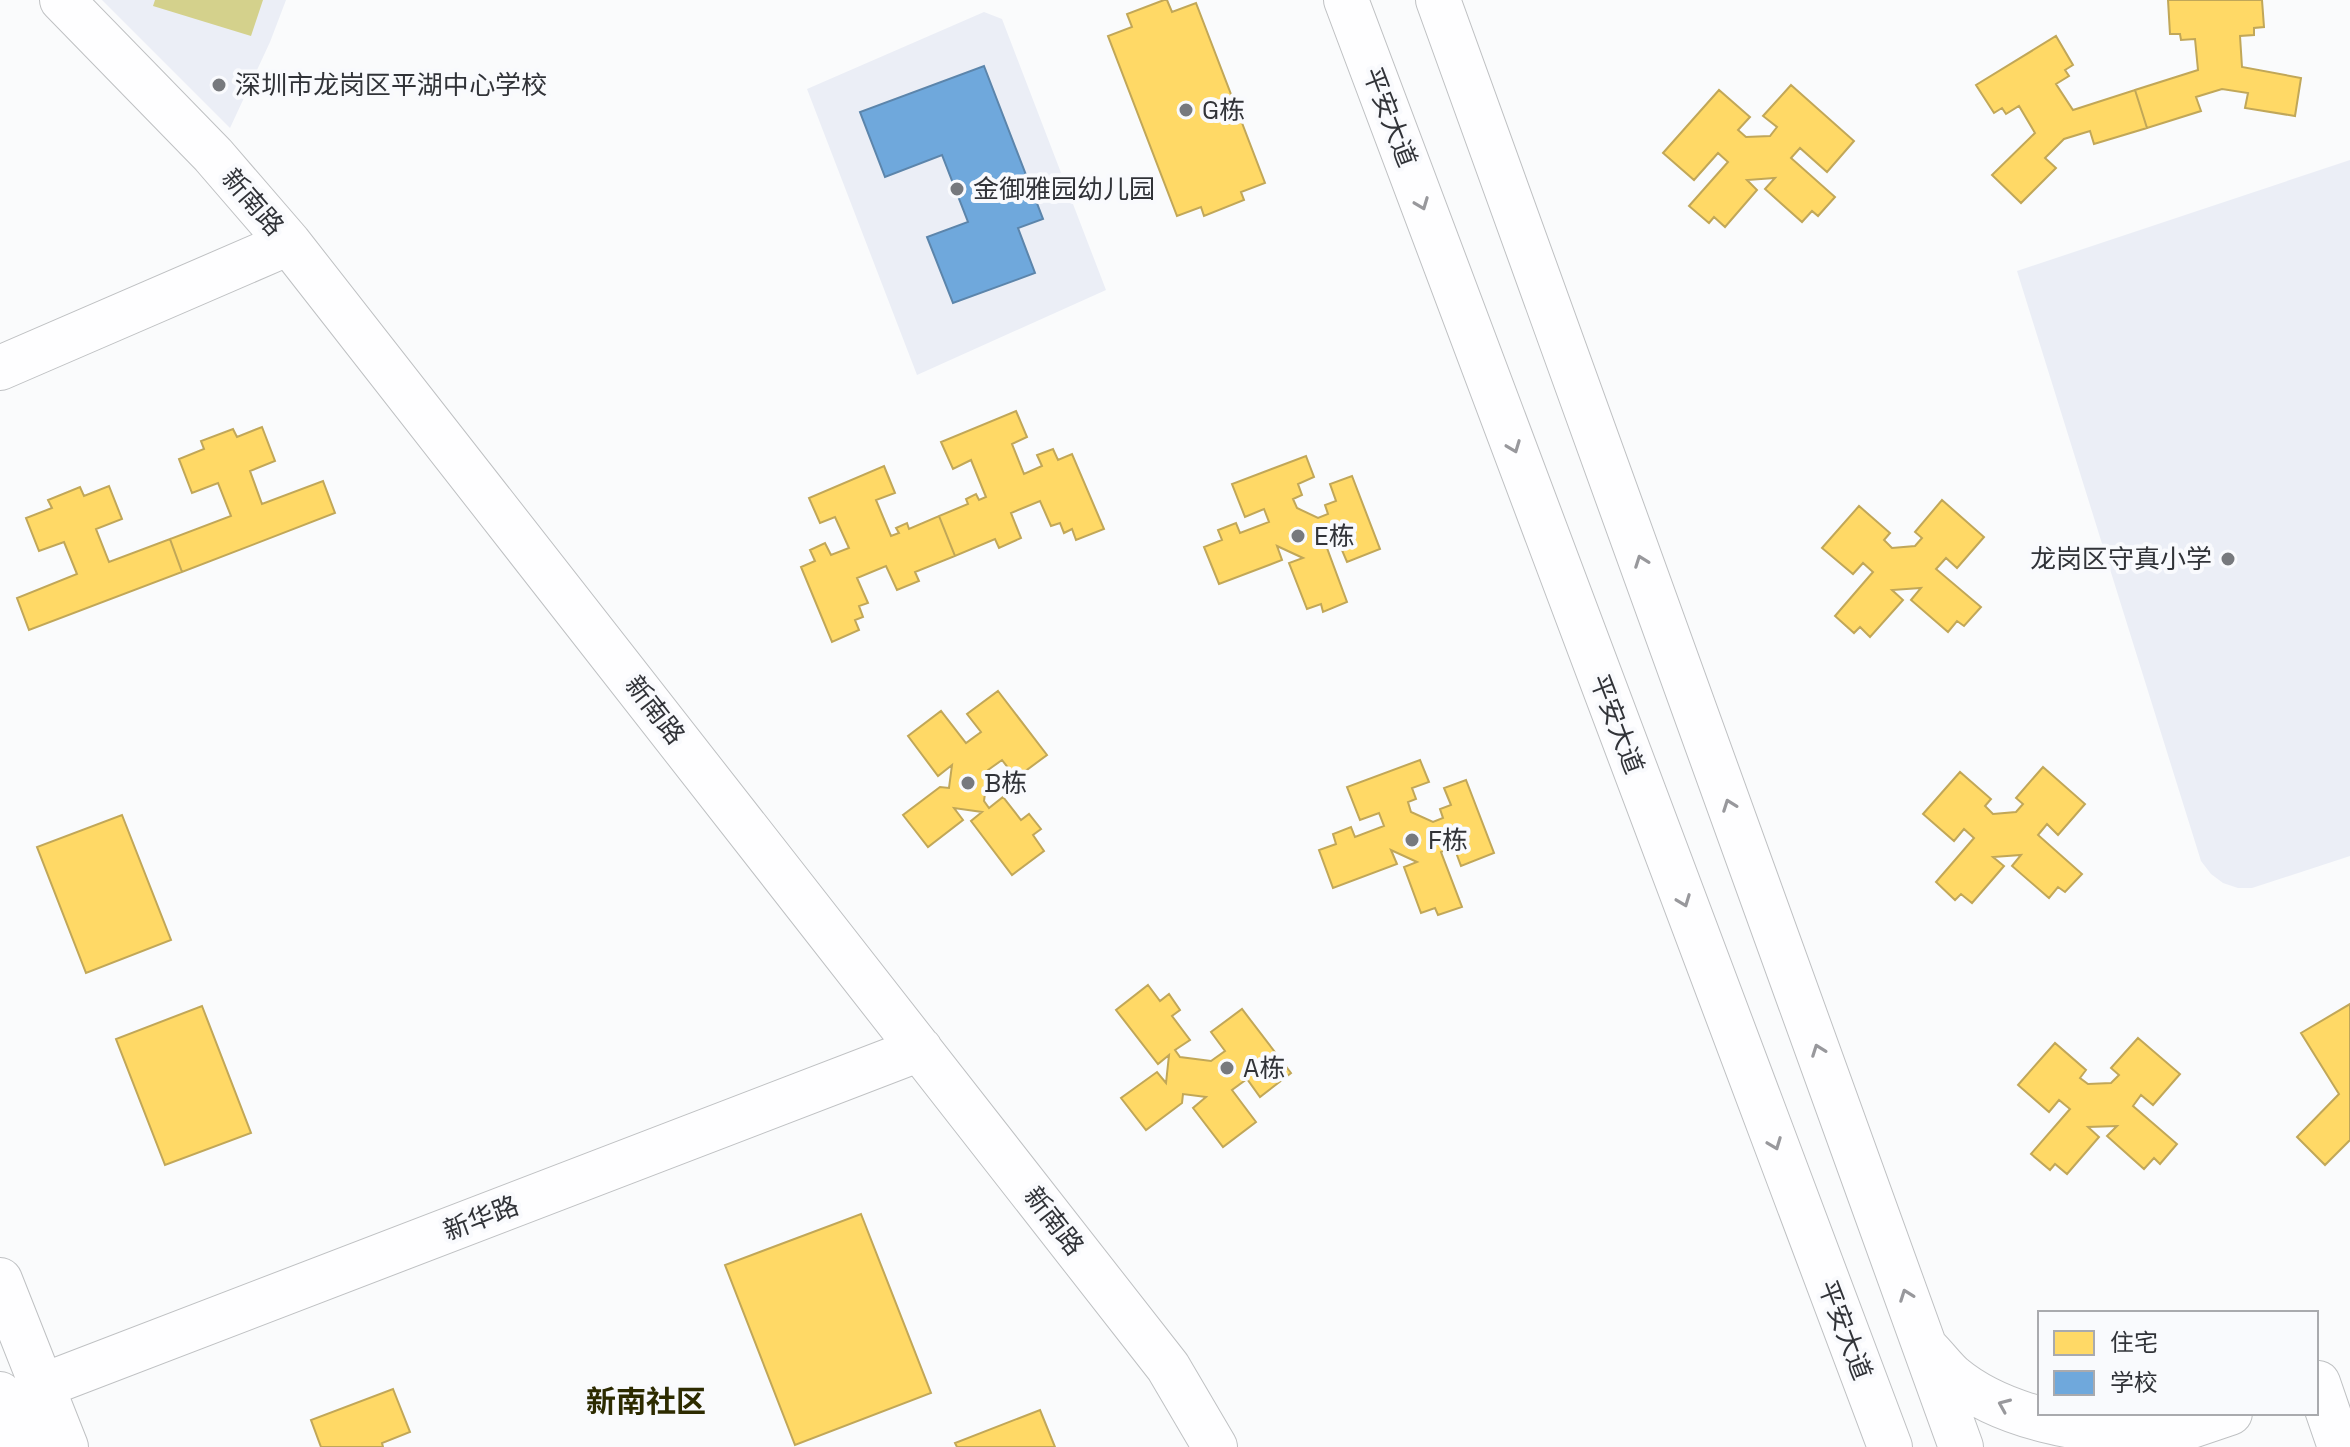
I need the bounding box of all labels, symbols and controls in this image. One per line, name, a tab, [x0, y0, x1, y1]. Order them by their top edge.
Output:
street label: 平安大道	[1355, 62, 1425, 172]
place label: 深圳市龙岗区平湖中心学校	[235, 68, 547, 102]
marker: 深圳市龙岗区平湖中心学校	[210, 76, 228, 94]
place label: G栋	[1202, 93, 1245, 127]
marker: G栋	[1177, 101, 1195, 119]
street label: 新南路	[215, 161, 291, 243]
place label: 金御雅园幼儿园	[973, 172, 1155, 206]
marker: 金御雅园幼儿园	[948, 180, 966, 198]
one-way arrow	[1412, 196, 1429, 210]
one-way arrow	[1504, 440, 1521, 454]
place label: E栋	[1314, 519, 1355, 553]
marker: E栋	[1289, 527, 1307, 545]
place label: 龙岗区守真小学	[2030, 542, 2212, 576]
marker: 龙岗区守真小学	[2219, 550, 2237, 568]
one-way arrow	[1634, 555, 1651, 569]
street label: 新南路	[618, 669, 692, 751]
street label: 平安大道	[1582, 669, 1652, 779]
place label: B栋	[984, 766, 1027, 800]
marker: B栋	[959, 774, 977, 792]
one-way arrow	[1722, 799, 1739, 813]
place label: F栋	[1428, 823, 1468, 857]
marker: F栋	[1403, 831, 1421, 849]
one-way arrow	[1674, 893, 1691, 907]
one-way arrow	[1811, 1044, 1827, 1058]
place label: A栋	[1243, 1051, 1285, 1085]
marker: A栋	[1218, 1059, 1236, 1077]
one-way arrow	[1766, 1136, 1782, 1150]
street label: 新南路	[1017, 1180, 1091, 1262]
street label: 新华路	[438, 1188, 524, 1248]
street label: 平安大道	[1810, 1275, 1880, 1385]
one-way arrow	[1899, 1288, 1916, 1302]
legend	[2038, 1311, 2318, 1415]
text: 住宅	[2110, 1327, 2158, 1358]
text: 学校	[2110, 1367, 2158, 1398]
district label: 新南社区	[586, 1382, 706, 1421]
one-way arrow	[1998, 1398, 2012, 1414]

